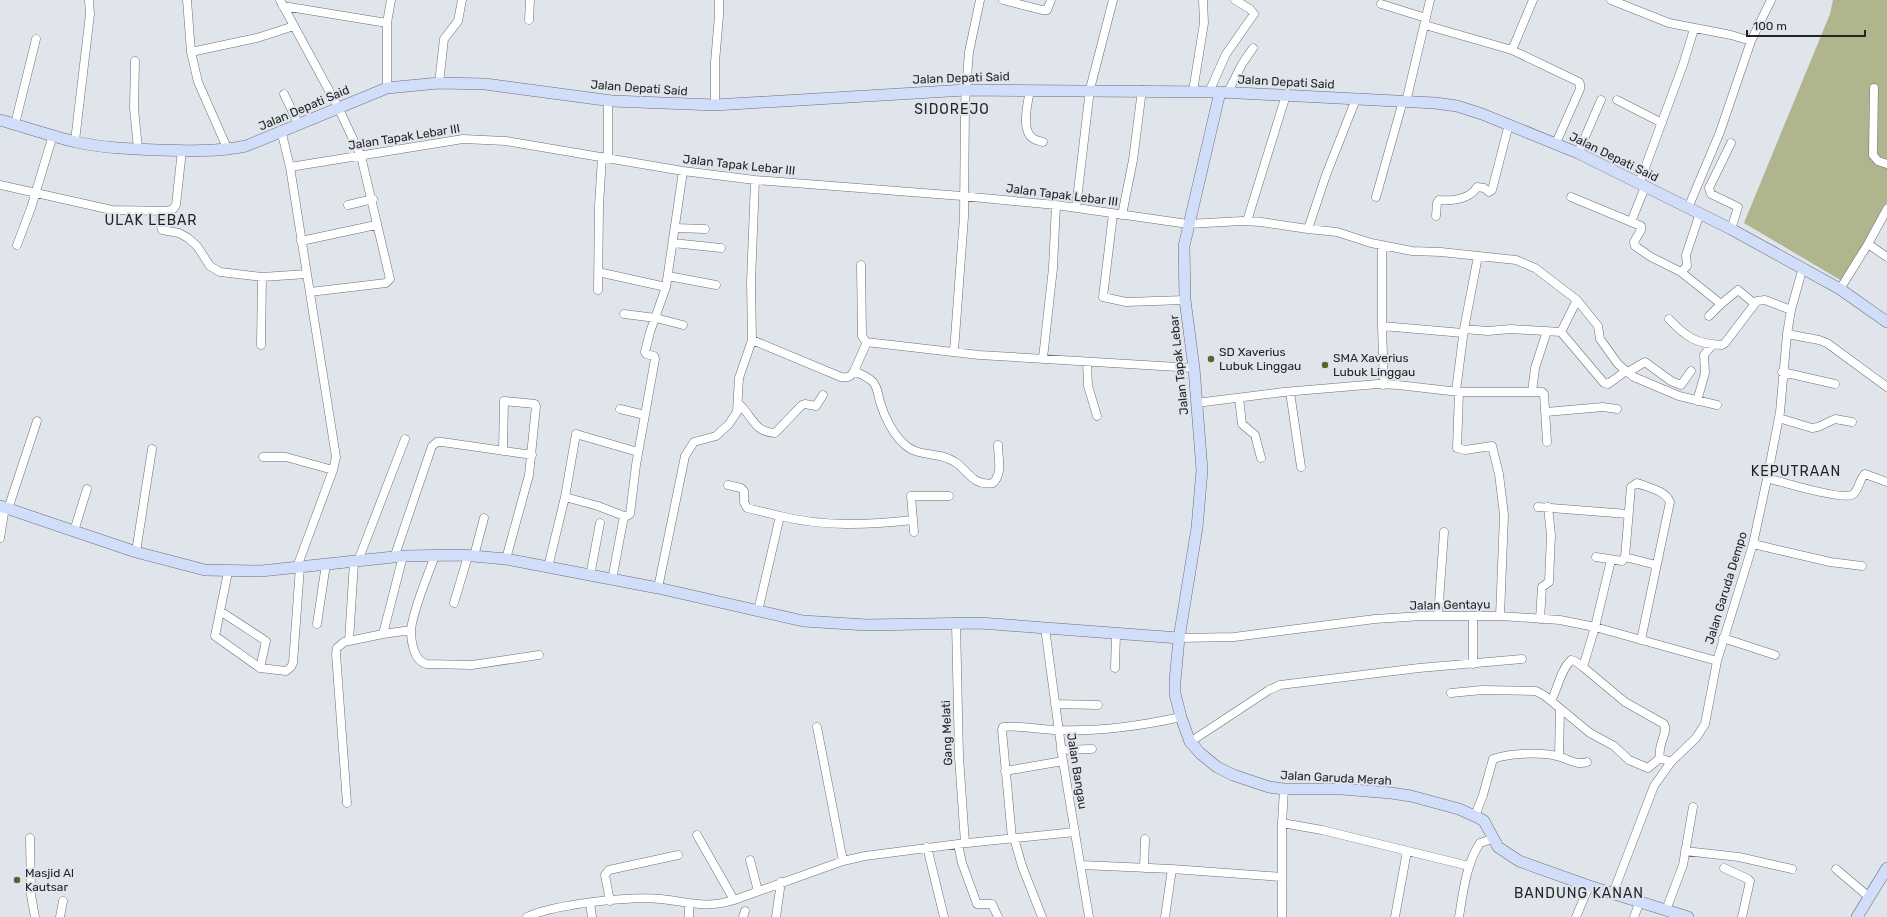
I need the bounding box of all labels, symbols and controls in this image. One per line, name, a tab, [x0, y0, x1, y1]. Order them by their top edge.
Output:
scale bar	[1747, 12, 1865, 38]
text: 100 m	[1753, 19, 1787, 33]
street label: Jalan Depati Said	[912, 69, 1010, 87]
street label: Jalan Depati Said	[1237, 72, 1335, 92]
street label: Jalan Depati Said	[590, 78, 688, 98]
street label: Jalan Depati Said	[256, 83, 352, 133]
district label: SIDOREJO	[914, 101, 990, 118]
street label: Jalan Tapak Lebar III	[347, 121, 461, 153]
street label: Jalan Depati Said	[1567, 129, 1661, 185]
street label: Jalan Tapak Lebar III	[682, 152, 796, 178]
street label: Jalan Tapak Lebar III	[1005, 181, 1119, 209]
district label: ULAK LEBAR	[105, 212, 197, 229]
street label: Jalan Tapak Lebar	[1167, 314, 1191, 416]
place label: SD Xaverius Lubuk Linggau	[1219, 345, 1301, 373]
place label: SMA Xaverius Lubuk Linggau	[1333, 351, 1415, 379]
marker: SD Xaverius Lubuk Linggau	[1206, 354, 1216, 364]
marker: SMA Xaverius Lubuk Linggau	[1320, 360, 1330, 370]
district label: KEPUTRAAN	[1751, 463, 1841, 480]
street label: Jalan Garuda Dempo	[1702, 530, 1750, 646]
street label: Jalan Gentayu	[1409, 597, 1491, 613]
street label: Gang Melati	[939, 700, 955, 766]
street label: Jalan Bangau	[1064, 732, 1090, 810]
street label: Jalan Garuda Merah	[1280, 768, 1392, 788]
place label: Masjid Al Kautsar	[25, 866, 74, 894]
marker: Masjid Al Kautsar	[12, 875, 22, 885]
district label: BANDUNG KANAN	[1514, 885, 1644, 902]

